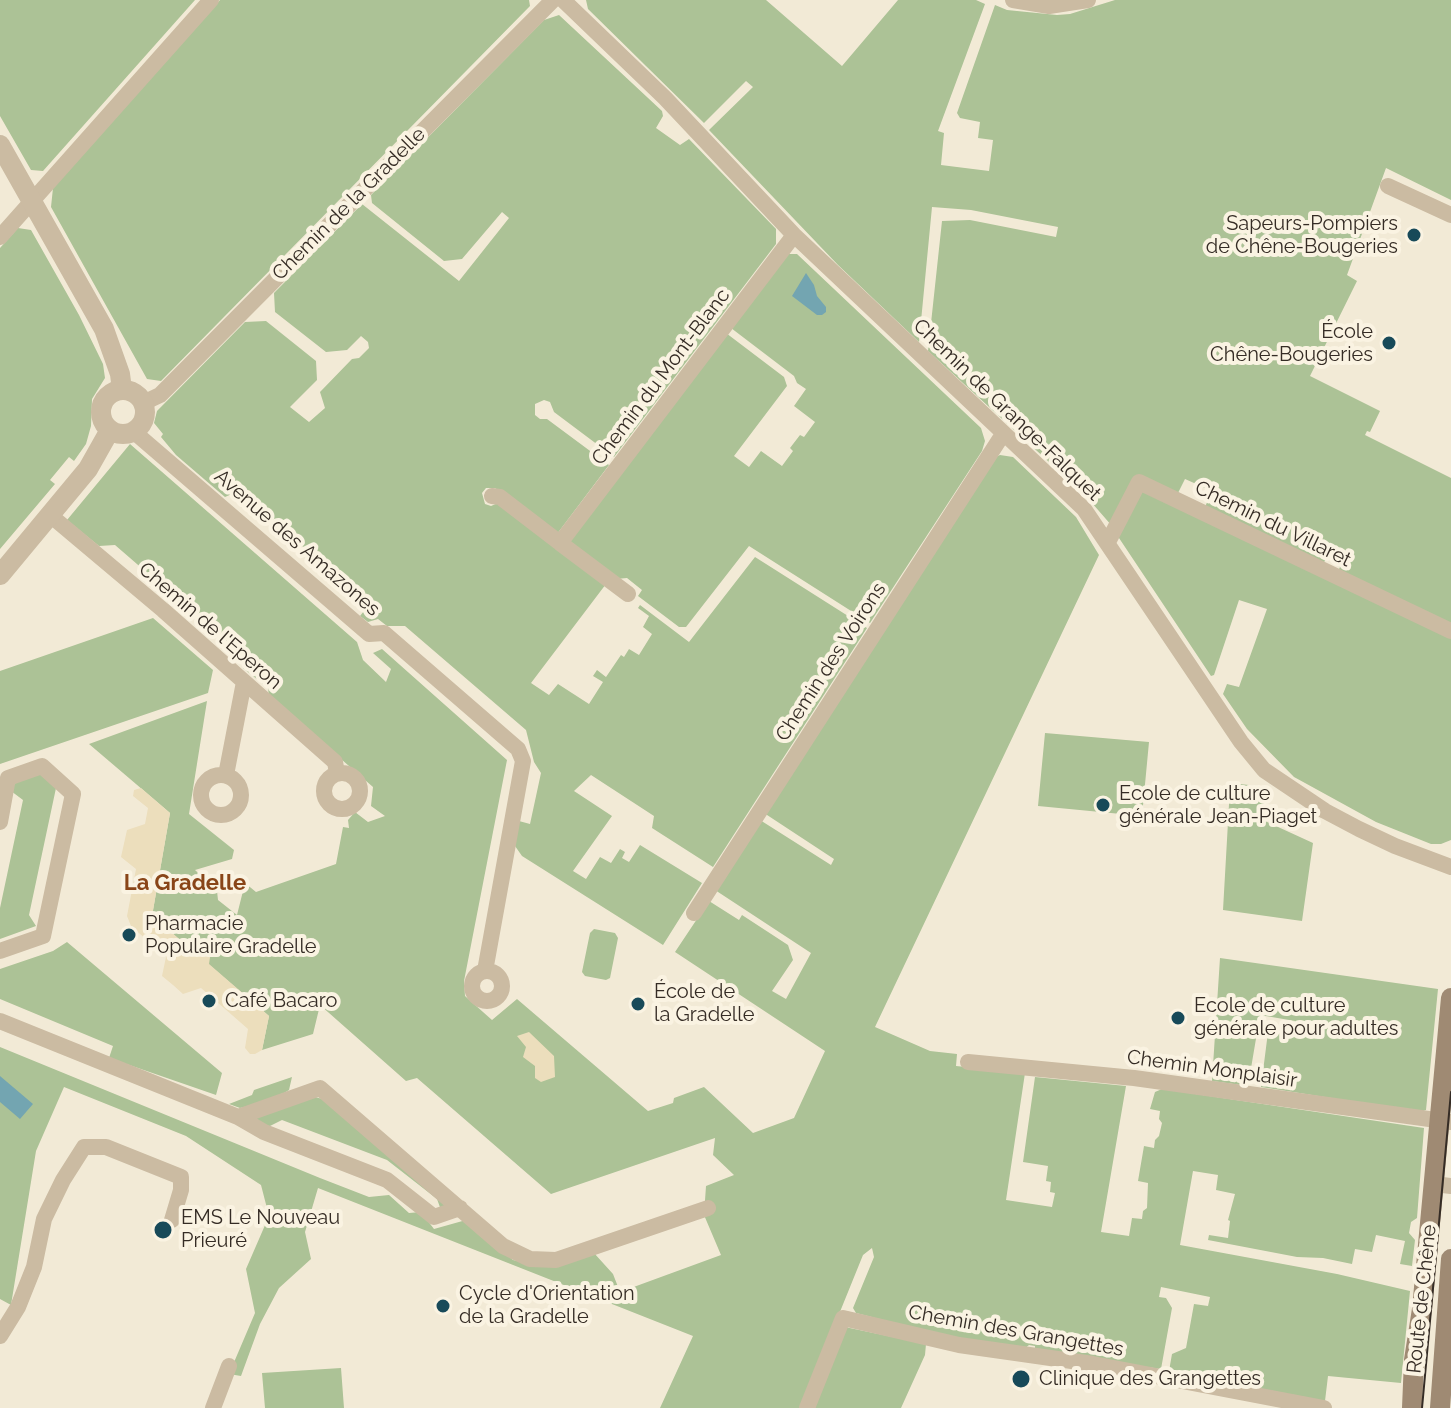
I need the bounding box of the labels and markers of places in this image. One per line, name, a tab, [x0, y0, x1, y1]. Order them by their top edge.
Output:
place label: Sapeurs-Pompiers de Chêne-Bougeries	[1206, 212, 1398, 259]
marker: Sapeurs-Pompiers de Chêne-Bougeries	[1405, 226, 1423, 244]
place label: École Chêne-Bougeries	[1210, 320, 1373, 367]
marker: École Chêne-Bougeries	[1380, 334, 1398, 352]
place label: Ecole de culture générale Jean-Piaget	[1119, 782, 1317, 829]
marker: Ecole de culture générale Jean-Piaget	[1094, 796, 1112, 814]
place label: Pharmacie Populaire Gradelle	[145, 912, 317, 959]
marker: Pharmacie Populaire Gradelle	[120, 926, 138, 944]
place label: École de la Gradelle	[654, 980, 754, 1027]
place label: Café Bacaro	[225, 989, 337, 1013]
marker: Café Bacaro	[200, 992, 218, 1010]
place label: Ecole de culture générale pour adultes	[1194, 994, 1398, 1041]
marker: École de la Gradelle	[629, 995, 647, 1013]
marker: Ecole de culture générale pour adultes	[1169, 1009, 1187, 1027]
place label: EMS Le Nouveau Prieuré	[181, 1206, 340, 1253]
marker: EMS Le Nouveau Prieuré	[152, 1219, 174, 1241]
place label: Cycle d'Orientation de la Gradelle	[459, 1282, 635, 1329]
marker: Cycle d'Orientation de la Gradelle	[434, 1297, 452, 1315]
place label: Clinique des Grangettes	[1039, 1367, 1261, 1391]
marker: Clinique des Grangettes	[1010, 1368, 1032, 1390]

